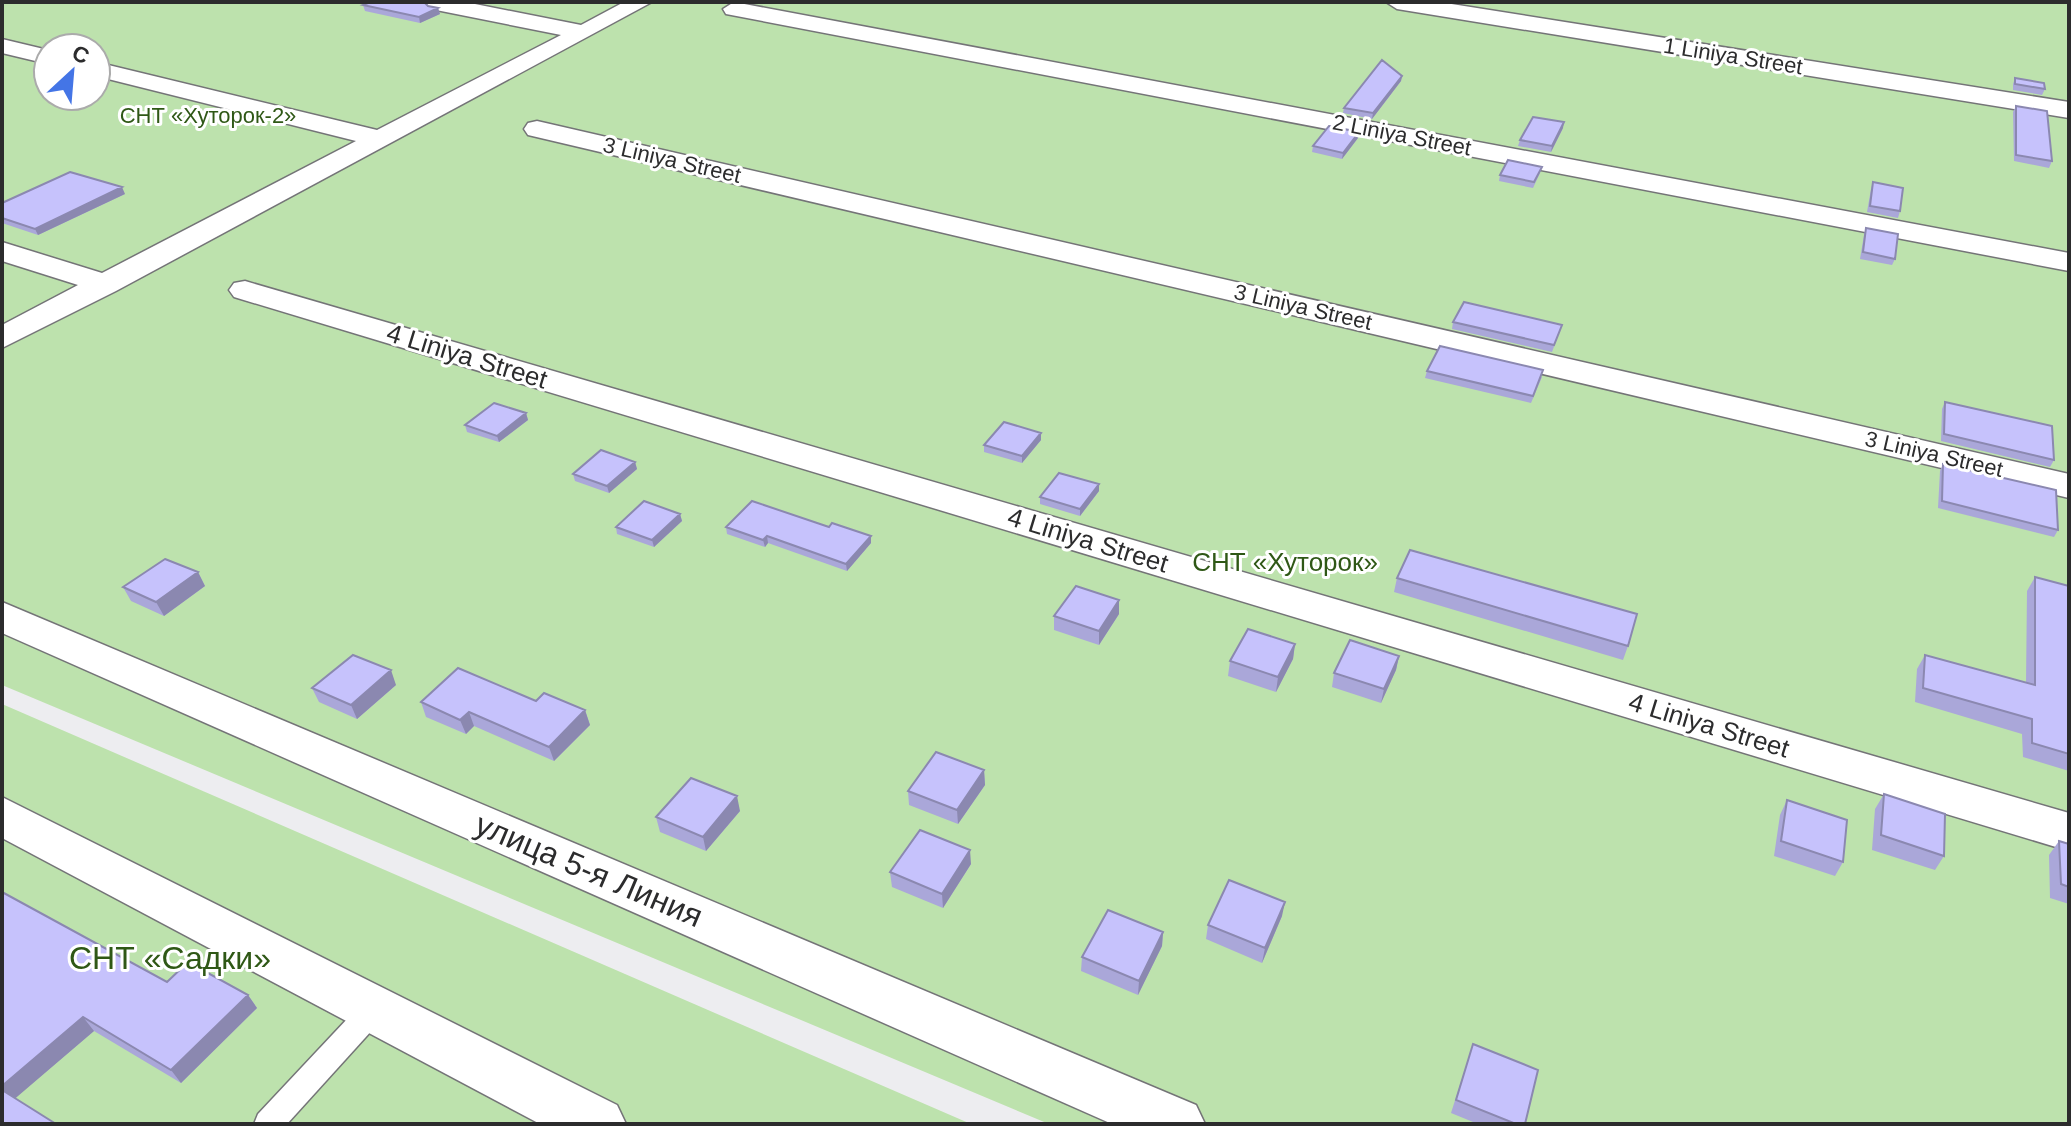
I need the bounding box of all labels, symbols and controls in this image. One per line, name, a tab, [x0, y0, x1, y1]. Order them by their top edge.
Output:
north arrow	[32, 32, 112, 112]
street label: 1 Liniya Street	[1662, 33, 1804, 79]
text: С	[68, 40, 93, 69]
park label: СНТ «Хуторок-2»	[120, 103, 296, 128]
street label: 2 Liniya Street	[1331, 109, 1473, 161]
street label: 3 Liniya Street	[601, 132, 743, 188]
street label: 3 Liniya Street	[1232, 279, 1374, 335]
street label: 4 Liniya Street	[383, 317, 552, 395]
street label: 3 Liniya Street	[1863, 426, 2005, 482]
street label: 4 Liniya Street	[1004, 501, 1173, 579]
park label: СНТ «Хуторок»	[1192, 547, 1378, 577]
street label: 4 Liniya Street	[1625, 686, 1794, 764]
street label: улица 5-я Линия	[470, 806, 708, 934]
park label: СНТ «Садки»	[69, 940, 271, 976]

